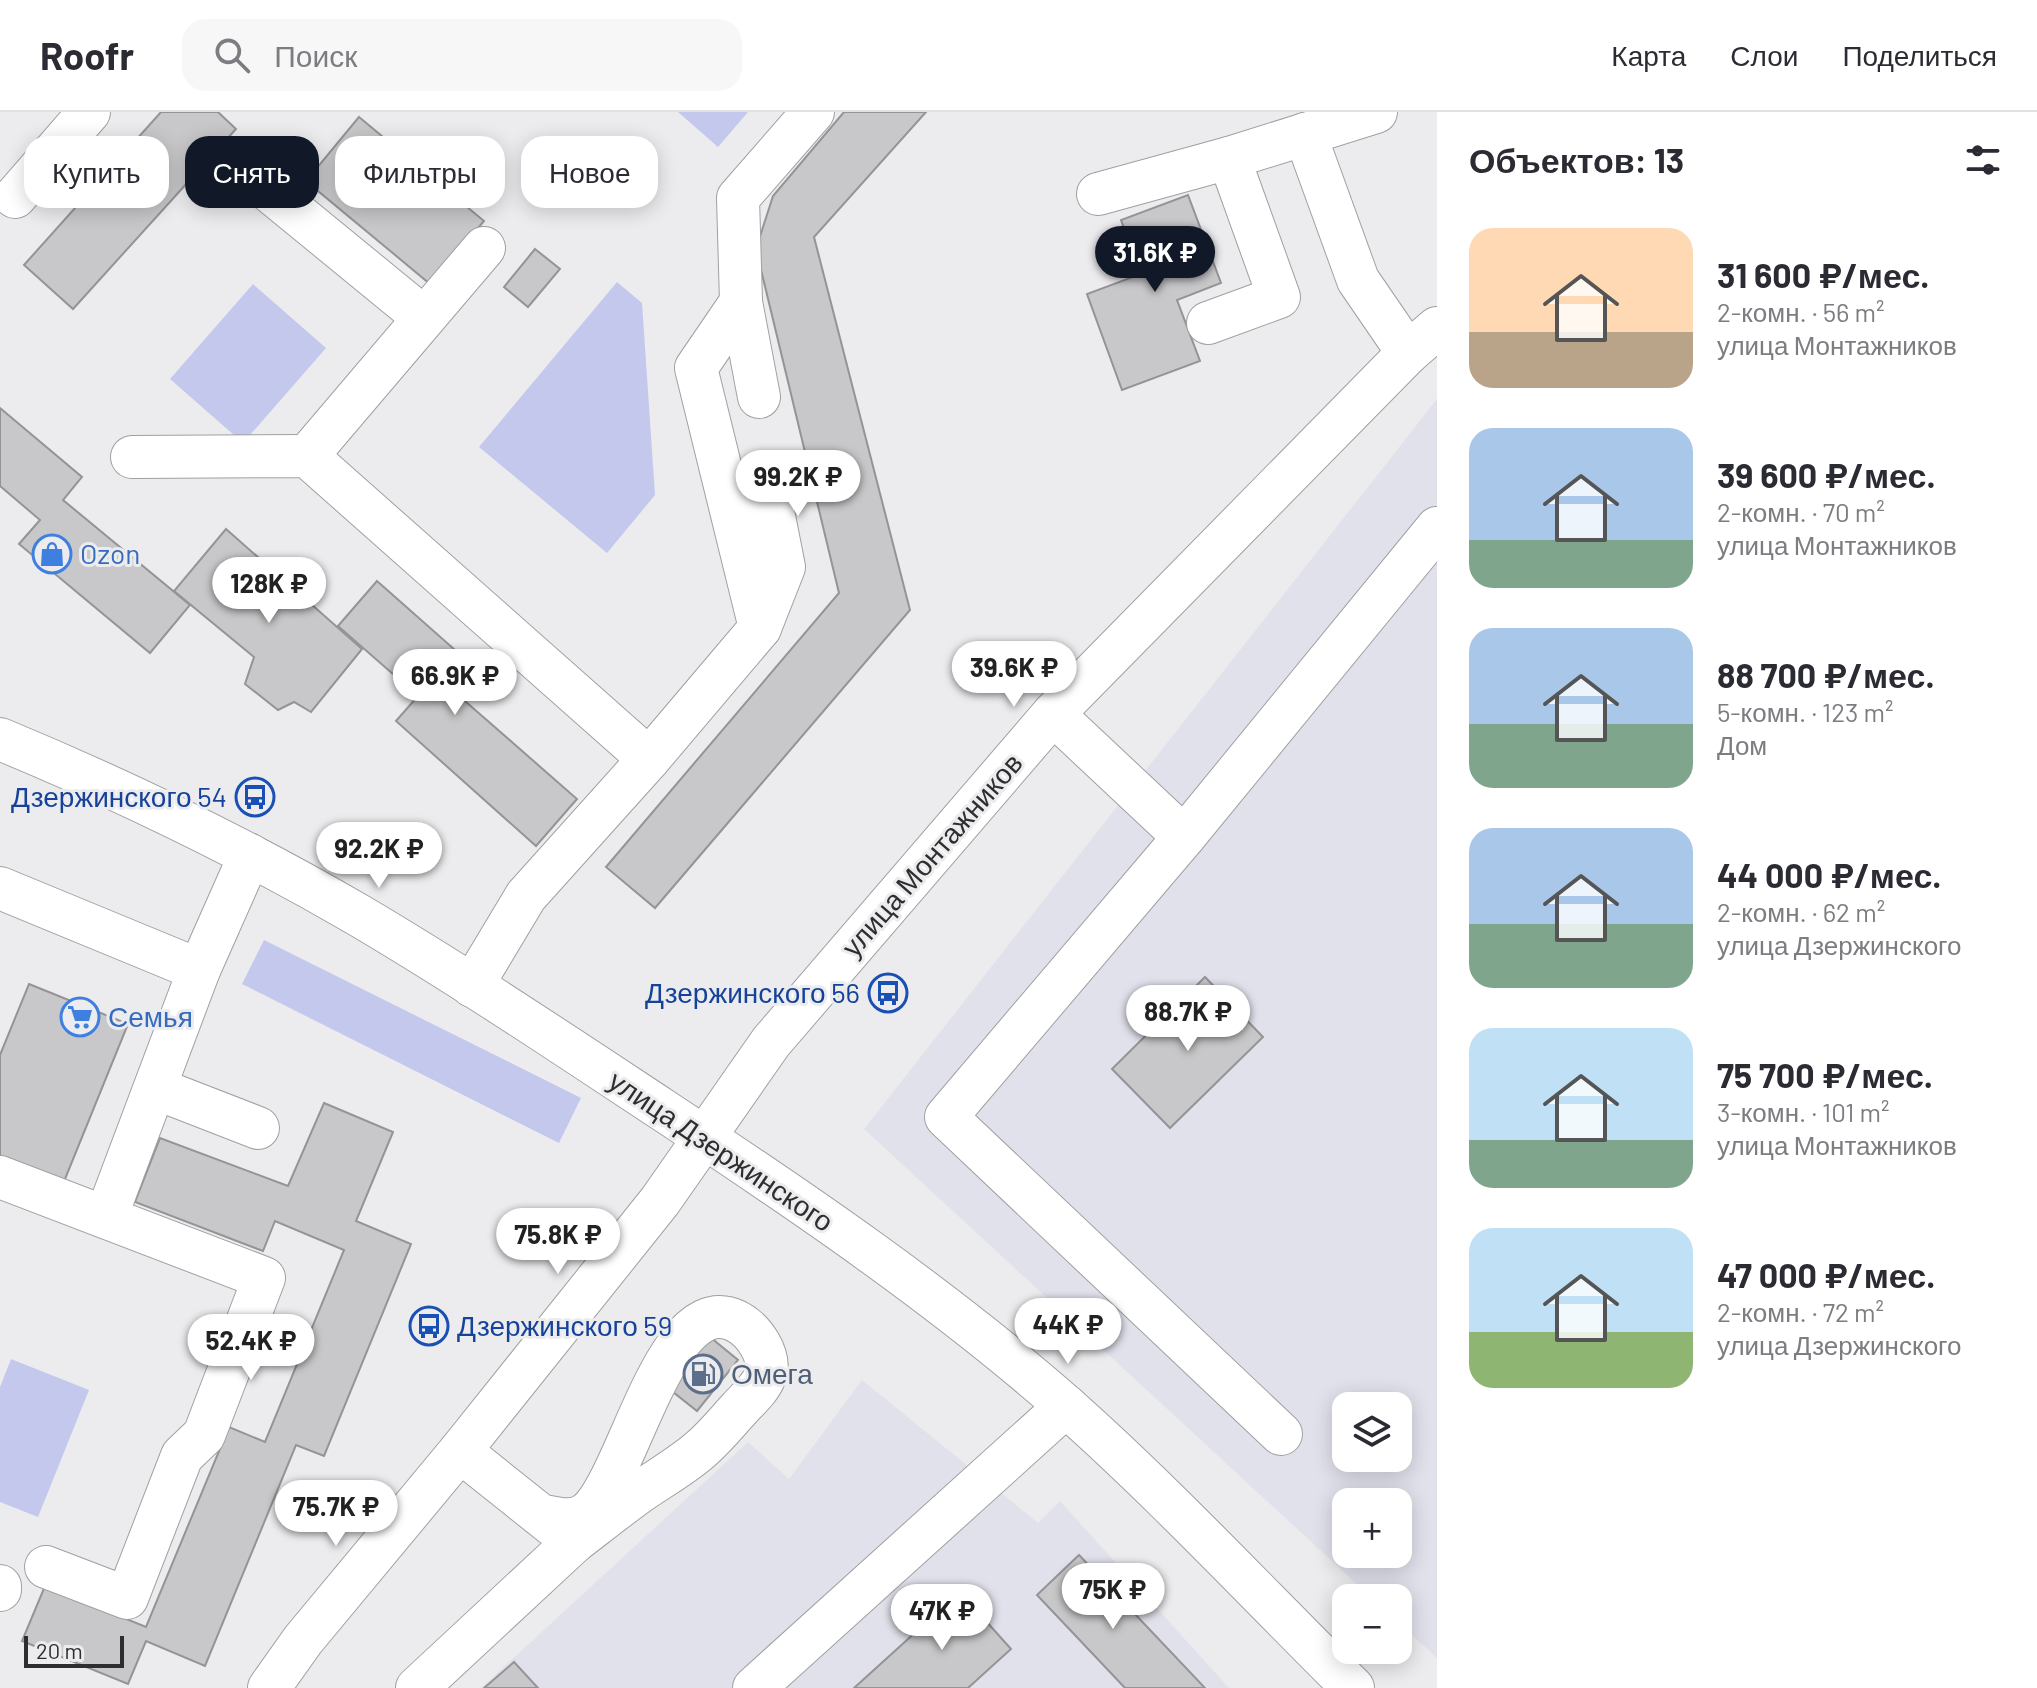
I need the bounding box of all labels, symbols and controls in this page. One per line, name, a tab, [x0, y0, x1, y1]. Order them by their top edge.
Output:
search box	[182, 19, 742, 91]
text: Roofr	[40, 32, 134, 78]
icon: search	[210, 33, 254, 77]
text: Поиск	[274, 37, 357, 73]
text: Карта	[1611, 38, 1686, 72]
text: Слои	[1730, 38, 1798, 72]
text: Поделиться	[1842, 38, 1997, 72]
chip: Купить	[24, 136, 169, 208]
chip: Снять	[185, 136, 319, 208]
chip: Фильтры	[335, 136, 505, 208]
chip: Новое	[521, 136, 658, 208]
icon: filters	[1961, 138, 2005, 182]
text: Объектов: 13	[1469, 139, 1684, 180]
pin: 31.6K ₽	[1081, 226, 1229, 294]
text: 31.6K ₽	[1113, 236, 1197, 267]
text: 31 600 ₽/мес.	[1717, 254, 1930, 295]
icon: home	[1533, 260, 1629, 356]
text: 2-комн. · 56 m²	[1717, 296, 1885, 327]
text: улица Монтажников	[1717, 329, 1957, 360]
pin: 99.2K ₽	[724, 450, 872, 518]
text: 39 600 ₽/мес.	[1717, 454, 1936, 495]
text: 99.2K ₽	[754, 460, 842, 491]
icon: home	[1533, 460, 1629, 556]
text: 2-комн. · 70 m²	[1717, 496, 1885, 527]
text: улица Монтажников	[1717, 529, 1957, 560]
shop icon: Ozon	[31, 533, 73, 575]
place label: Ozon	[80, 536, 140, 570]
pin: 128K ₽	[204, 557, 334, 625]
text: 128K ₽	[230, 567, 308, 598]
pin: 39.6K ₽	[940, 641, 1088, 709]
pin: 66.9K ₽	[381, 649, 529, 717]
text: 39.6K ₽	[970, 651, 1058, 682]
text: 88 700 ₽/мес.	[1717, 654, 1935, 695]
text: 66.9K ₽	[411, 659, 499, 690]
icon: home	[1533, 660, 1629, 756]
text: 5-комн. · 123 m²	[1717, 696, 1894, 727]
text: Дом	[1717, 729, 1767, 760]
street label: улица Монтажников	[834, 746, 1029, 963]
bus stop icon: Дзержинского 54	[234, 776, 276, 818]
place label: Дзержинского 54	[11, 779, 227, 813]
pin: 92.2K ₽	[305, 822, 453, 890]
text: 92.2K ₽	[334, 832, 424, 863]
text: 44 000 ₽/мес.	[1717, 854, 1942, 895]
icon: home	[1533, 860, 1629, 956]
text: 2-комн. · 62 m²	[1717, 896, 1885, 927]
text: улица Дзержинского	[1717, 929, 1961, 960]
bus stop icon: Дзержинского 56	[867, 972, 909, 1014]
place label: Дзержинского 56	[645, 975, 860, 1009]
pin: 88.7K ₽	[1114, 985, 1262, 1053]
text: 88.7K ₽	[1144, 995, 1232, 1026]
supermarket icon: Семья	[59, 996, 101, 1038]
place label: Семья	[108, 999, 193, 1033]
text: 75 700 ₽/мес.	[1717, 1054, 1933, 1095]
icon: home	[1533, 1060, 1629, 1156]
street label: улица Дзержинского	[603, 1062, 840, 1238]
text: 3-комн. · 101 m²	[1717, 1096, 1889, 1127]
text: улица Монтажников	[1717, 1129, 1957, 1160]
pin: 75.8K ₽	[484, 1208, 632, 1276]
text: 75.8K ₽	[514, 1218, 602, 1249]
text: 47 000 ₽/мес.	[1717, 1254, 1935, 1295]
icon: home	[1533, 1260, 1629, 1356]
text: 2-комн. · 72 m²	[1717, 1296, 1884, 1327]
pin: 44K ₽	[1012, 1298, 1124, 1366]
bus stop icon: Дзержинского 59	[408, 1305, 450, 1347]
place label: Дзержинского 59	[457, 1308, 672, 1342]
text: 44K ₽	[1032, 1308, 1104, 1339]
pin: 52.4K ₽	[177, 1314, 325, 1382]
text: 52.4K ₽	[205, 1324, 297, 1355]
text: улица Дзержинского	[1717, 1329, 1961, 1360]
fuel station icon: Омега	[682, 1353, 724, 1395]
place label: Омега	[731, 1356, 813, 1390]
map controls	[1332, 1392, 1412, 1664]
button: layers	[1332, 1392, 1412, 1472]
pin: 75.7K ₽	[262, 1480, 410, 1548]
button: +	[1332, 1488, 1412, 1568]
text: 75.7K ₽	[293, 1490, 379, 1521]
pin: 75K ₽	[1057, 1563, 1169, 1631]
text: 75K ₽	[1080, 1573, 1146, 1604]
pin: 47K ₽	[886, 1584, 998, 1652]
button: −	[1332, 1584, 1412, 1664]
text: 47K ₽	[909, 1594, 975, 1625]
scale bar	[24, 1632, 124, 1668]
text: 20 m	[36, 1637, 83, 1663]

